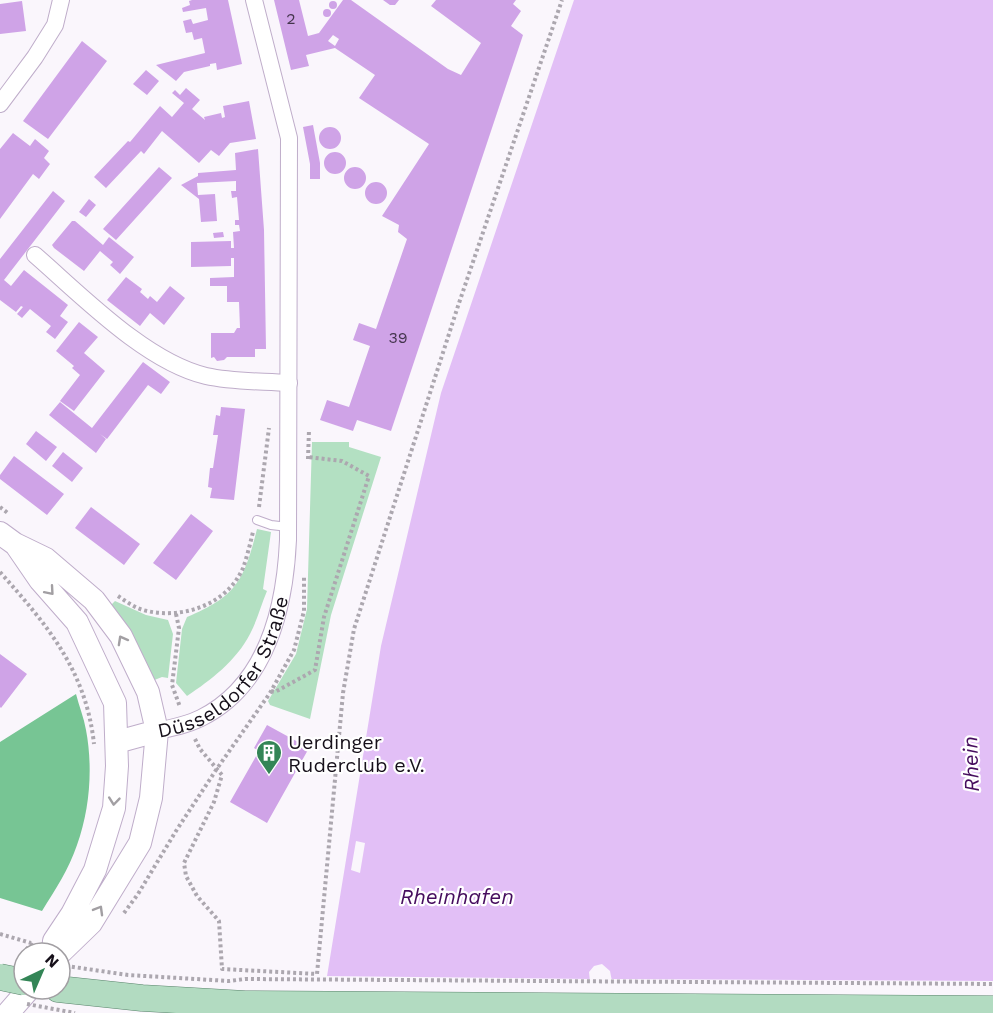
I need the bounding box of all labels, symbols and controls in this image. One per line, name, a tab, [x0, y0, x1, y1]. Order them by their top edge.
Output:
house number: 2	[286, 9, 296, 28]
house number: 39	[388, 328, 408, 347]
one-way arrow	[43, 584, 54, 595]
street label: Düsseldorfer Straße	[155, 594, 293, 743]
one-way arrow	[118, 635, 129, 646]
place label: Uerdinger Ruderclub e.V.	[288, 730, 425, 777]
water label: Rhein	[957, 736, 984, 792]
building icon: Uerdinger Ruderclub e.V.	[254, 738, 284, 776]
one-way arrow	[109, 796, 121, 805]
water label: Rheinhafen	[400, 884, 514, 909]
one-way arrow	[91, 906, 103, 916]
north arrow	[12, 941, 72, 1001]
text: N	[41, 950, 63, 972]

